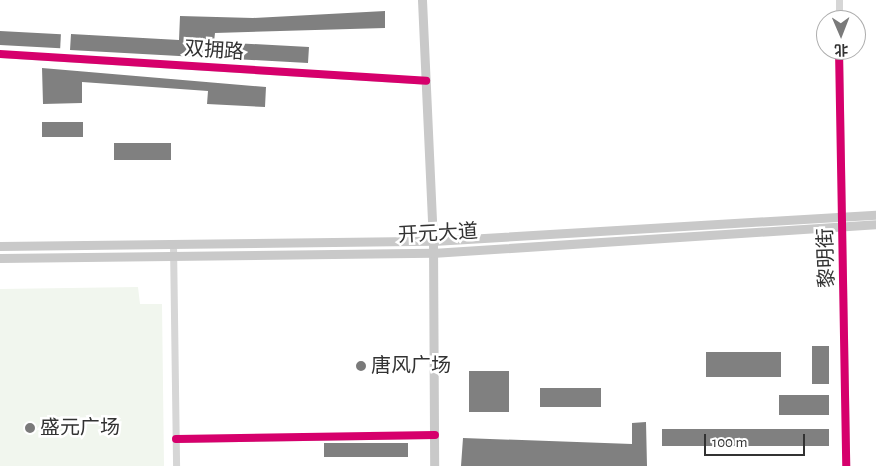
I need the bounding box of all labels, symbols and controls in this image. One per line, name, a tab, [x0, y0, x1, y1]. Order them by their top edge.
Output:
north arrow	[816, 10, 866, 60]
street label: 双拥路	[183, 37, 245, 65]
text: 北	[834, 42, 848, 56]
street label: 开元大道	[397, 220, 479, 248]
street label: 黎明街	[814, 228, 840, 288]
place label: 唐风广场	[371, 354, 451, 378]
marker: 唐风广场	[355, 360, 367, 372]
place label: 盛元广场	[40, 416, 120, 440]
marker: 盛元广场	[24, 422, 36, 434]
scale bar	[706, 424, 807, 456]
text: 100 m	[712, 435, 747, 450]

